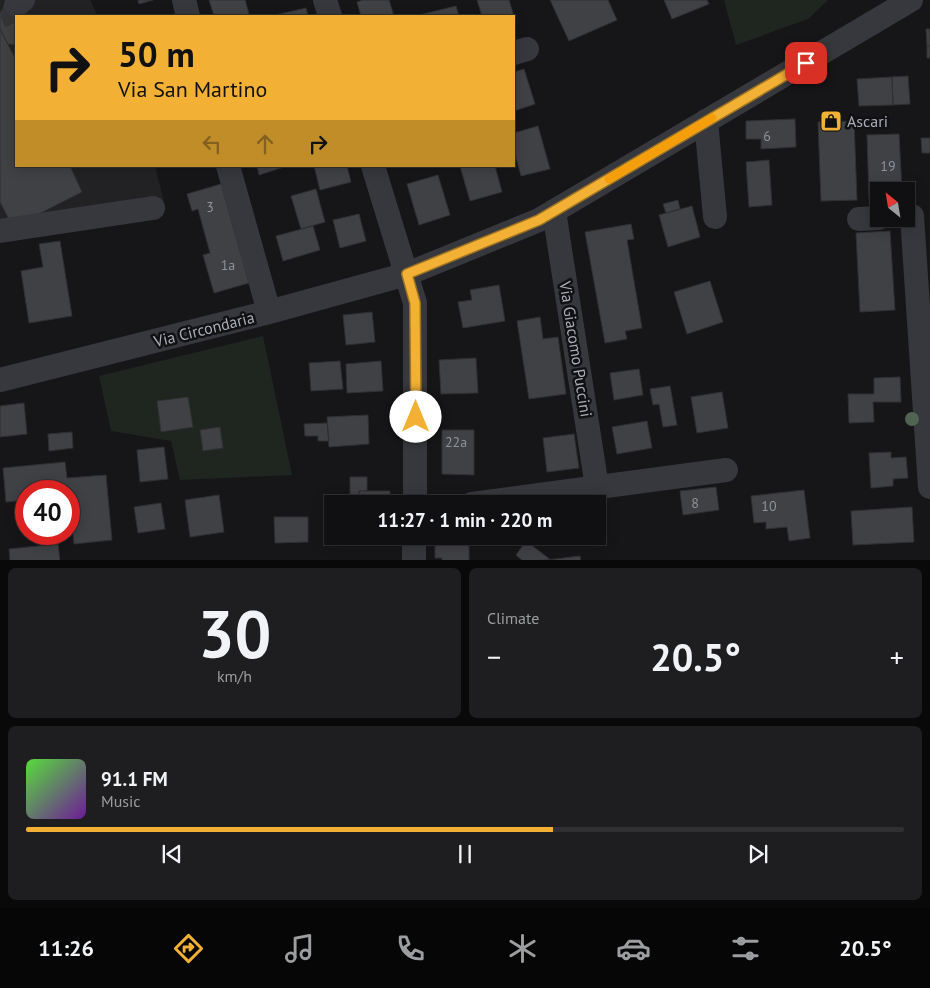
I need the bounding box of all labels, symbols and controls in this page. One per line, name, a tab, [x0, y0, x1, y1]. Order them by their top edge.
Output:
text: 50 m	[118, 31, 195, 77]
icon: right	[35, 35, 100, 100]
pin	[785, 42, 827, 84]
icon: arrive	[792, 49, 820, 77]
text: Via San Martino	[118, 75, 267, 103]
shop icon: Ascari	[819, 109, 843, 133]
place label: Ascari	[847, 111, 888, 131]
house number: 6	[763, 127, 771, 145]
icon: left	[198, 130, 226, 158]
icon: ahead	[251, 130, 279, 158]
icon: right	[304, 130, 332, 158]
house number: 19	[880, 157, 896, 175]
north arrow	[870, 182, 915, 228]
map controls	[870, 182, 915, 227]
house number: 3	[206, 198, 214, 216]
house number: 1a	[221, 256, 235, 274]
street label: Via Giacomo Puccini	[555, 279, 597, 418]
street label: Via Circondaria	[151, 307, 256, 351]
position arrow	[389, 390, 441, 442]
house number: 22a	[445, 433, 467, 451]
speed limit sign: 40	[15, 480, 80, 545]
house number: 8	[691, 494, 699, 512]
house number: 10	[761, 497, 777, 515]
text: 11:27 · 1 min · 220 m	[378, 508, 552, 532]
text: 30	[198, 591, 271, 675]
text: Climate	[487, 608, 539, 628]
text: 20.5°	[650, 632, 741, 681]
text: −	[487, 638, 501, 675]
text: +	[890, 638, 904, 675]
text: km/h	[217, 666, 252, 686]
text: 91.1 FM	[101, 767, 168, 791]
text: Music	[101, 791, 141, 811]
icon: previous	[158, 840, 186, 868]
icon: pause	[451, 840, 479, 868]
icon: next	[744, 840, 772, 868]
icon: directions	[171, 931, 206, 966]
icon: music	[282, 931, 317, 966]
icon: phone	[393, 931, 428, 966]
icon: climate	[505, 931, 540, 966]
icon: car	[616, 931, 651, 966]
icon: filters	[728, 931, 763, 966]
text: 11:26	[38, 934, 94, 962]
text: 20.5°	[839, 934, 892, 962]

